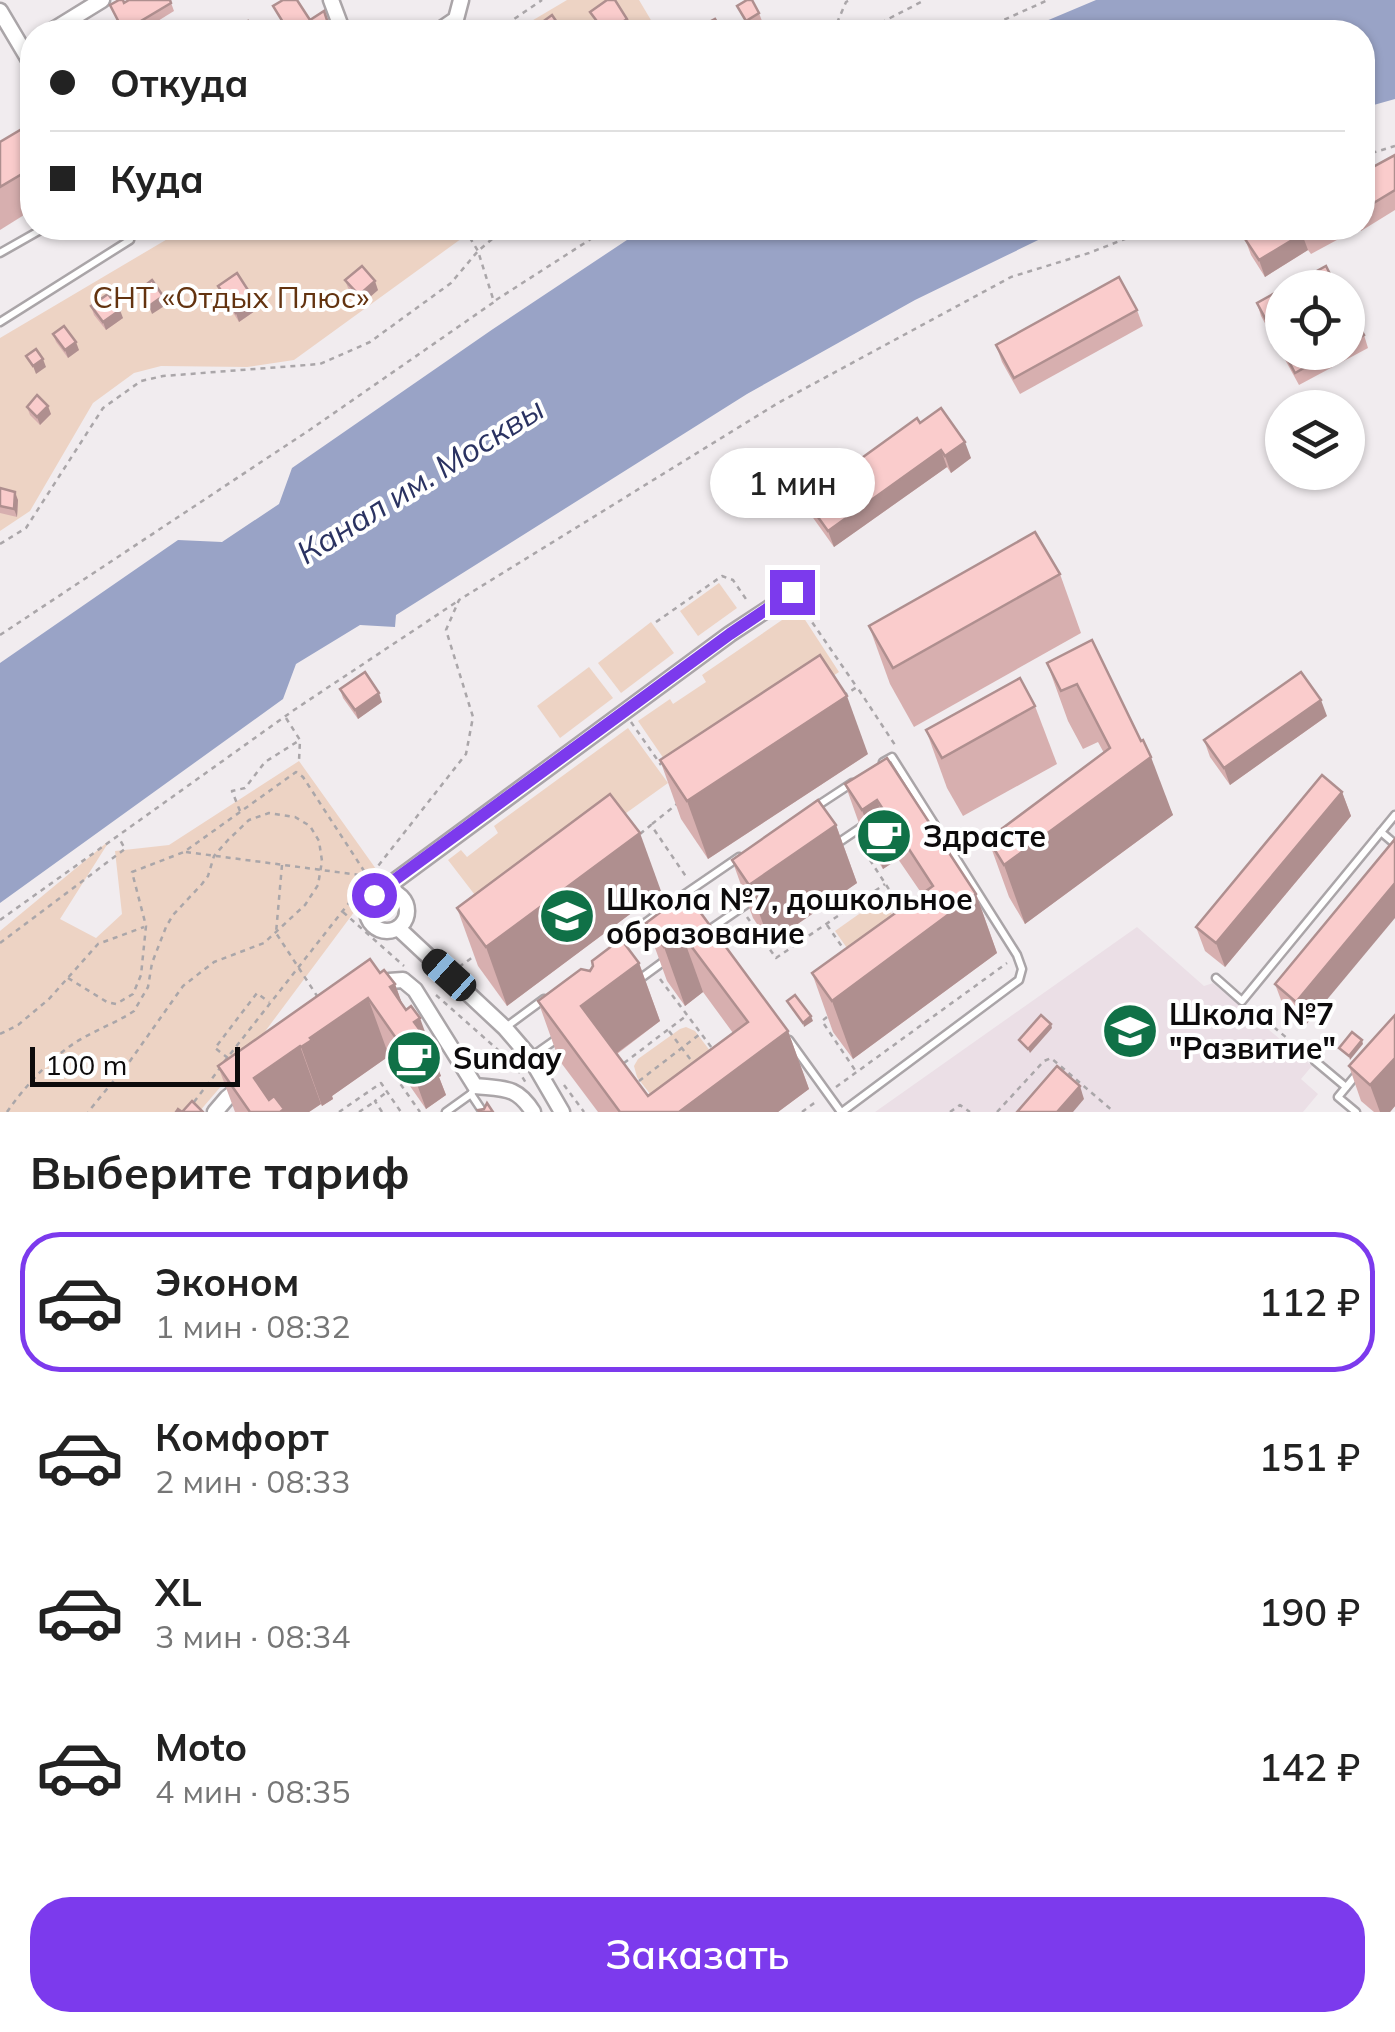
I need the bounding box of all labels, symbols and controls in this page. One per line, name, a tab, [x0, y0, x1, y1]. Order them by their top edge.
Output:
text: Откуда	[110, 59, 249, 107]
text: Куда	[110, 155, 204, 203]
map controls	[1265, 270, 1365, 490]
button: locate	[1265, 270, 1365, 370]
park label: СНТ «Отдых Плюс»	[93, 278, 369, 316]
water label: Канал им. Москвы	[289, 388, 551, 572]
button: layers	[1265, 390, 1365, 490]
callout: 1 мин	[710, 447, 874, 517]
text: 1 мин	[748, 463, 837, 503]
route end	[770, 570, 815, 615]
cafe icon: Здрасте	[854, 806, 914, 866]
place label: Здрасте	[923, 817, 1046, 855]
route start	[352, 873, 397, 918]
place label: Школа №7, дошкольное образование	[606, 880, 973, 952]
school or university icon: Школа №7, дошкольное образование	[537, 886, 597, 946]
car	[417, 944, 481, 1006]
place label: Школа №7 "Развитие"	[1169, 995, 1336, 1067]
school or university icon: Школа №7 "Развитие"	[1100, 1001, 1160, 1061]
cafe icon: Sunday	[384, 1028, 444, 1088]
place label: Sunday	[453, 1039, 562, 1077]
scale bar	[30, 1042, 240, 1086]
text: 100 m	[45, 1047, 127, 1082]
text: Выберите тариф	[30, 1144, 410, 1200]
icon: car	[35, 1257, 125, 1347]
text: Эконом	[155, 1258, 299, 1306]
text: 112 ₽	[1259, 1278, 1360, 1326]
text: 1 мин · 08:32	[155, 1306, 350, 1346]
icon: car	[35, 1412, 125, 1502]
text: Комфорт	[155, 1413, 329, 1461]
text: 151 ₽	[1259, 1433, 1360, 1481]
text: 2 мин · 08:33	[155, 1461, 350, 1501]
icon: car	[35, 1567, 125, 1657]
text: XL	[155, 1568, 202, 1616]
text: 190 ₽	[1259, 1588, 1360, 1636]
text: 3 мин · 08:34	[155, 1616, 350, 1656]
icon: car	[35, 1722, 125, 1812]
text: Moto	[155, 1723, 247, 1771]
text: 142 ₽	[1259, 1743, 1360, 1791]
text: 4 мин · 08:35	[155, 1771, 350, 1811]
button: Заказать	[30, 1897, 1365, 2012]

